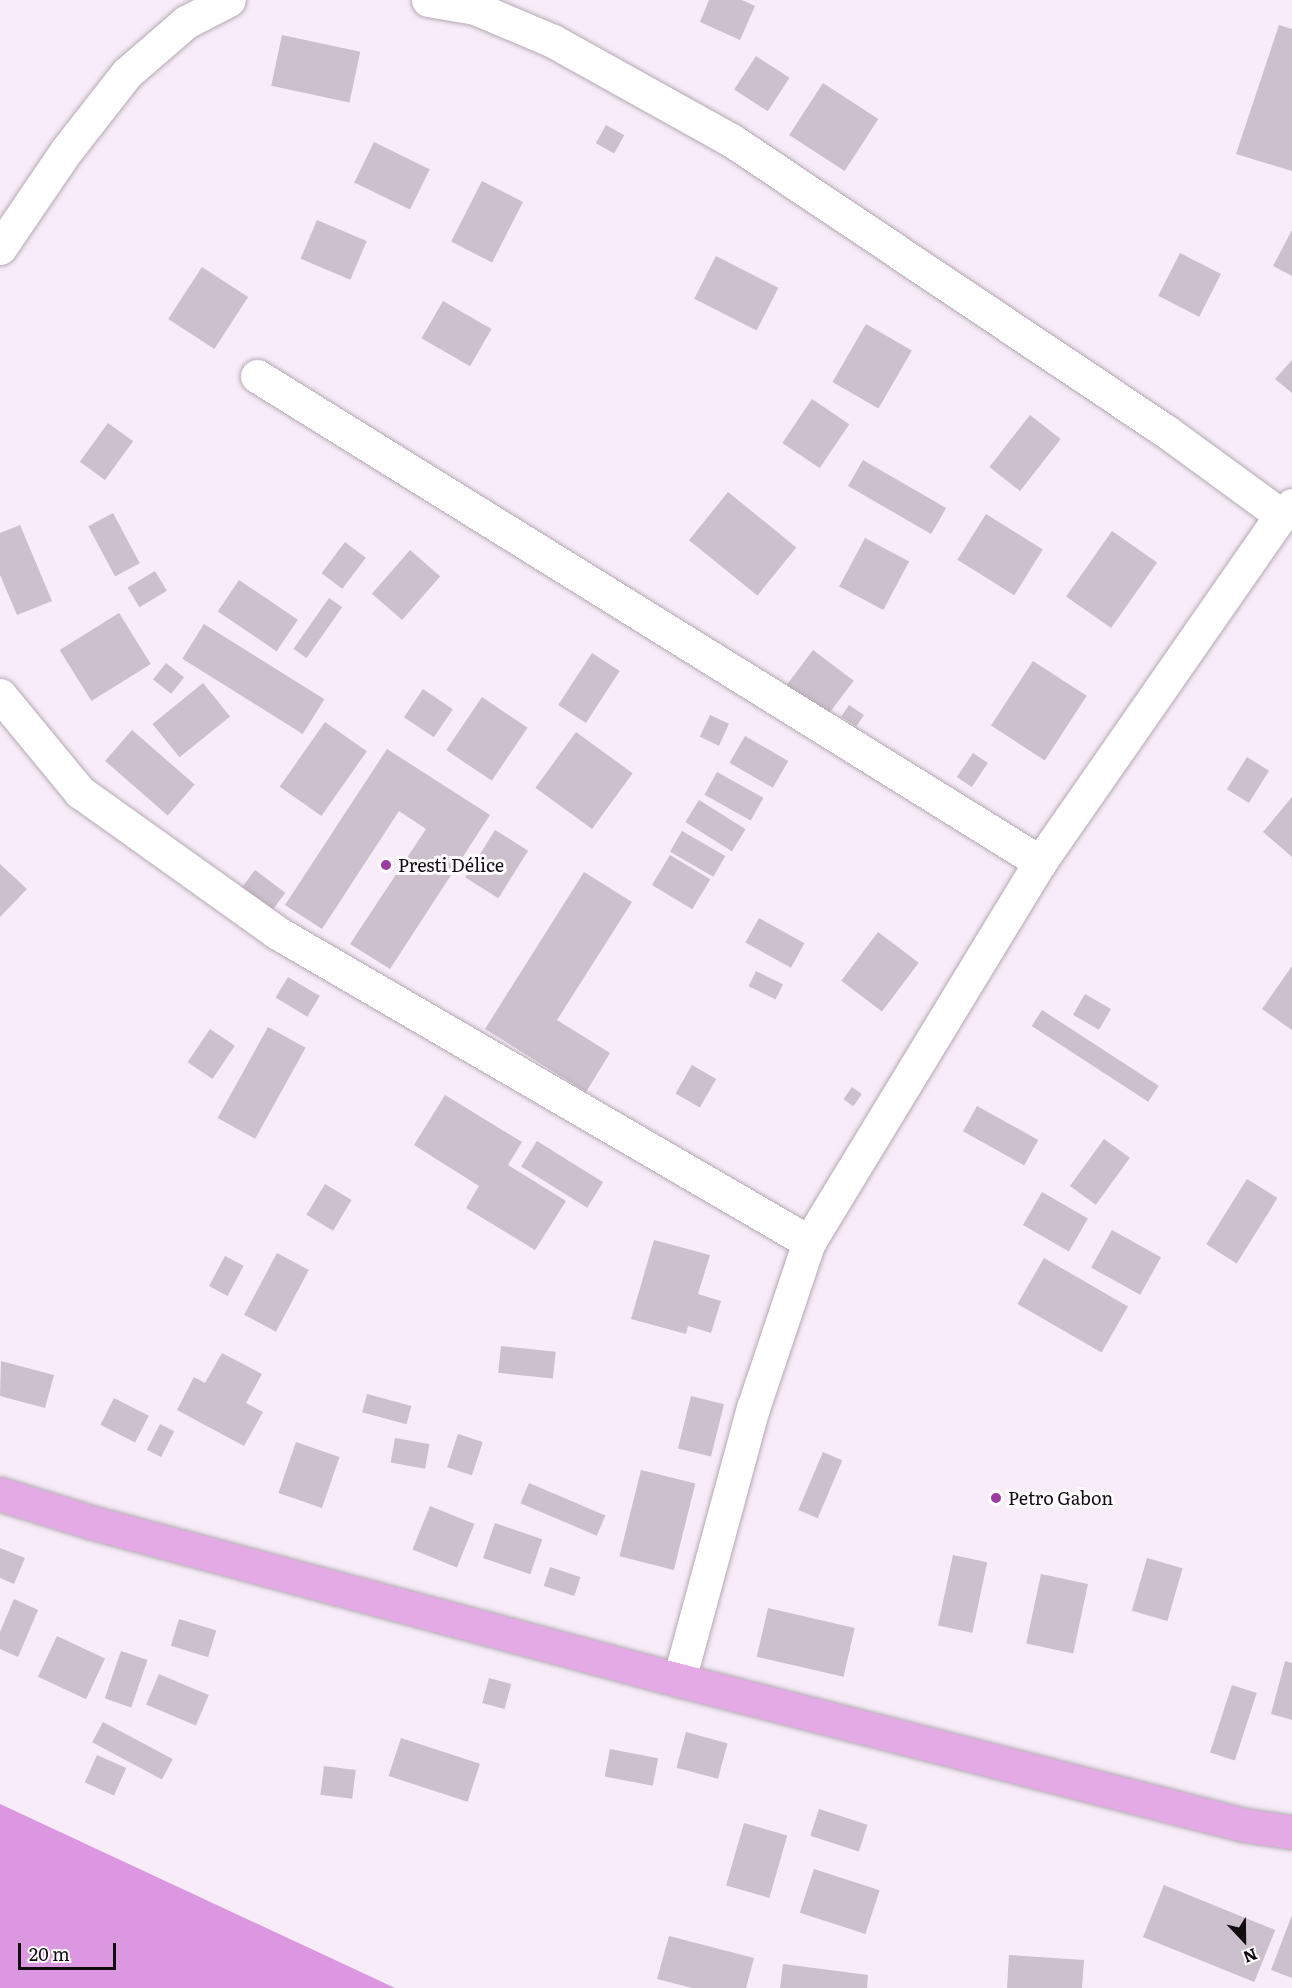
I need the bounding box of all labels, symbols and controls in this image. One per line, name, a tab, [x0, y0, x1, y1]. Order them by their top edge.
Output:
place label: Presti Délice	[398, 854, 504, 876]
marker: Presti Délice	[379, 858, 393, 872]
place label: Petro Gabon	[1008, 1487, 1113, 1509]
marker: Petro Gabon	[989, 1491, 1003, 1505]
north arrow	[1214, 1910, 1274, 1970]
scale bar	[21, 1931, 118, 1969]
text: 20 m	[29, 1940, 70, 1967]
text: N	[1240, 1943, 1261, 1970]

